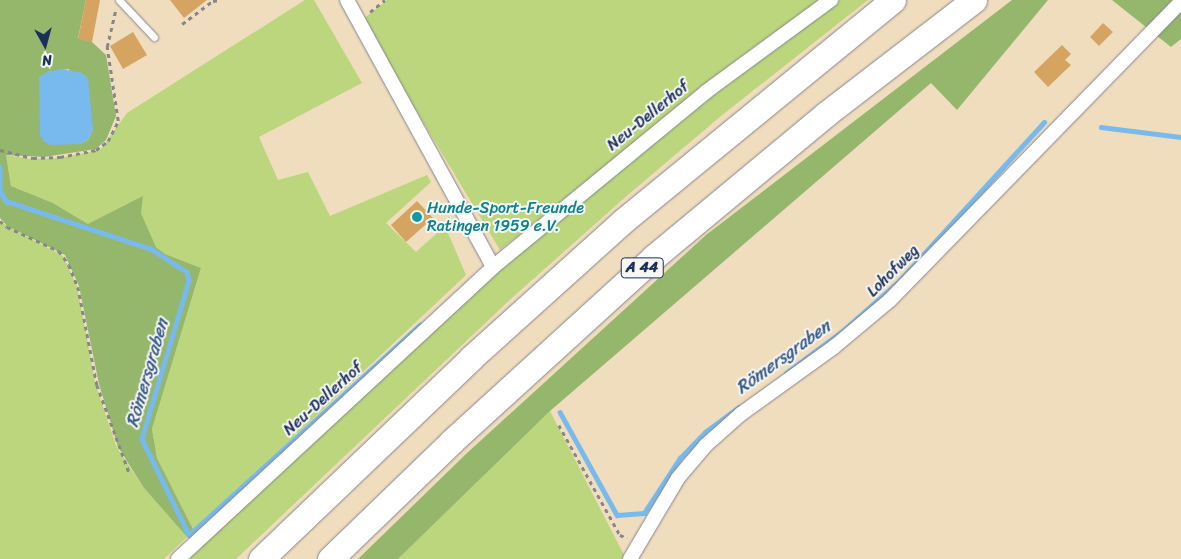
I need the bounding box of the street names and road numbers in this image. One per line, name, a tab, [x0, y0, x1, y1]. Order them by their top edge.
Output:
street label: Neu-Dellerhof	[603, 77, 693, 155]
street label: Lohofweg	[863, 241, 923, 301]
road number: A 44	[621, 256, 663, 280]
street label: Neu-Dellerhof	[279, 358, 367, 440]

